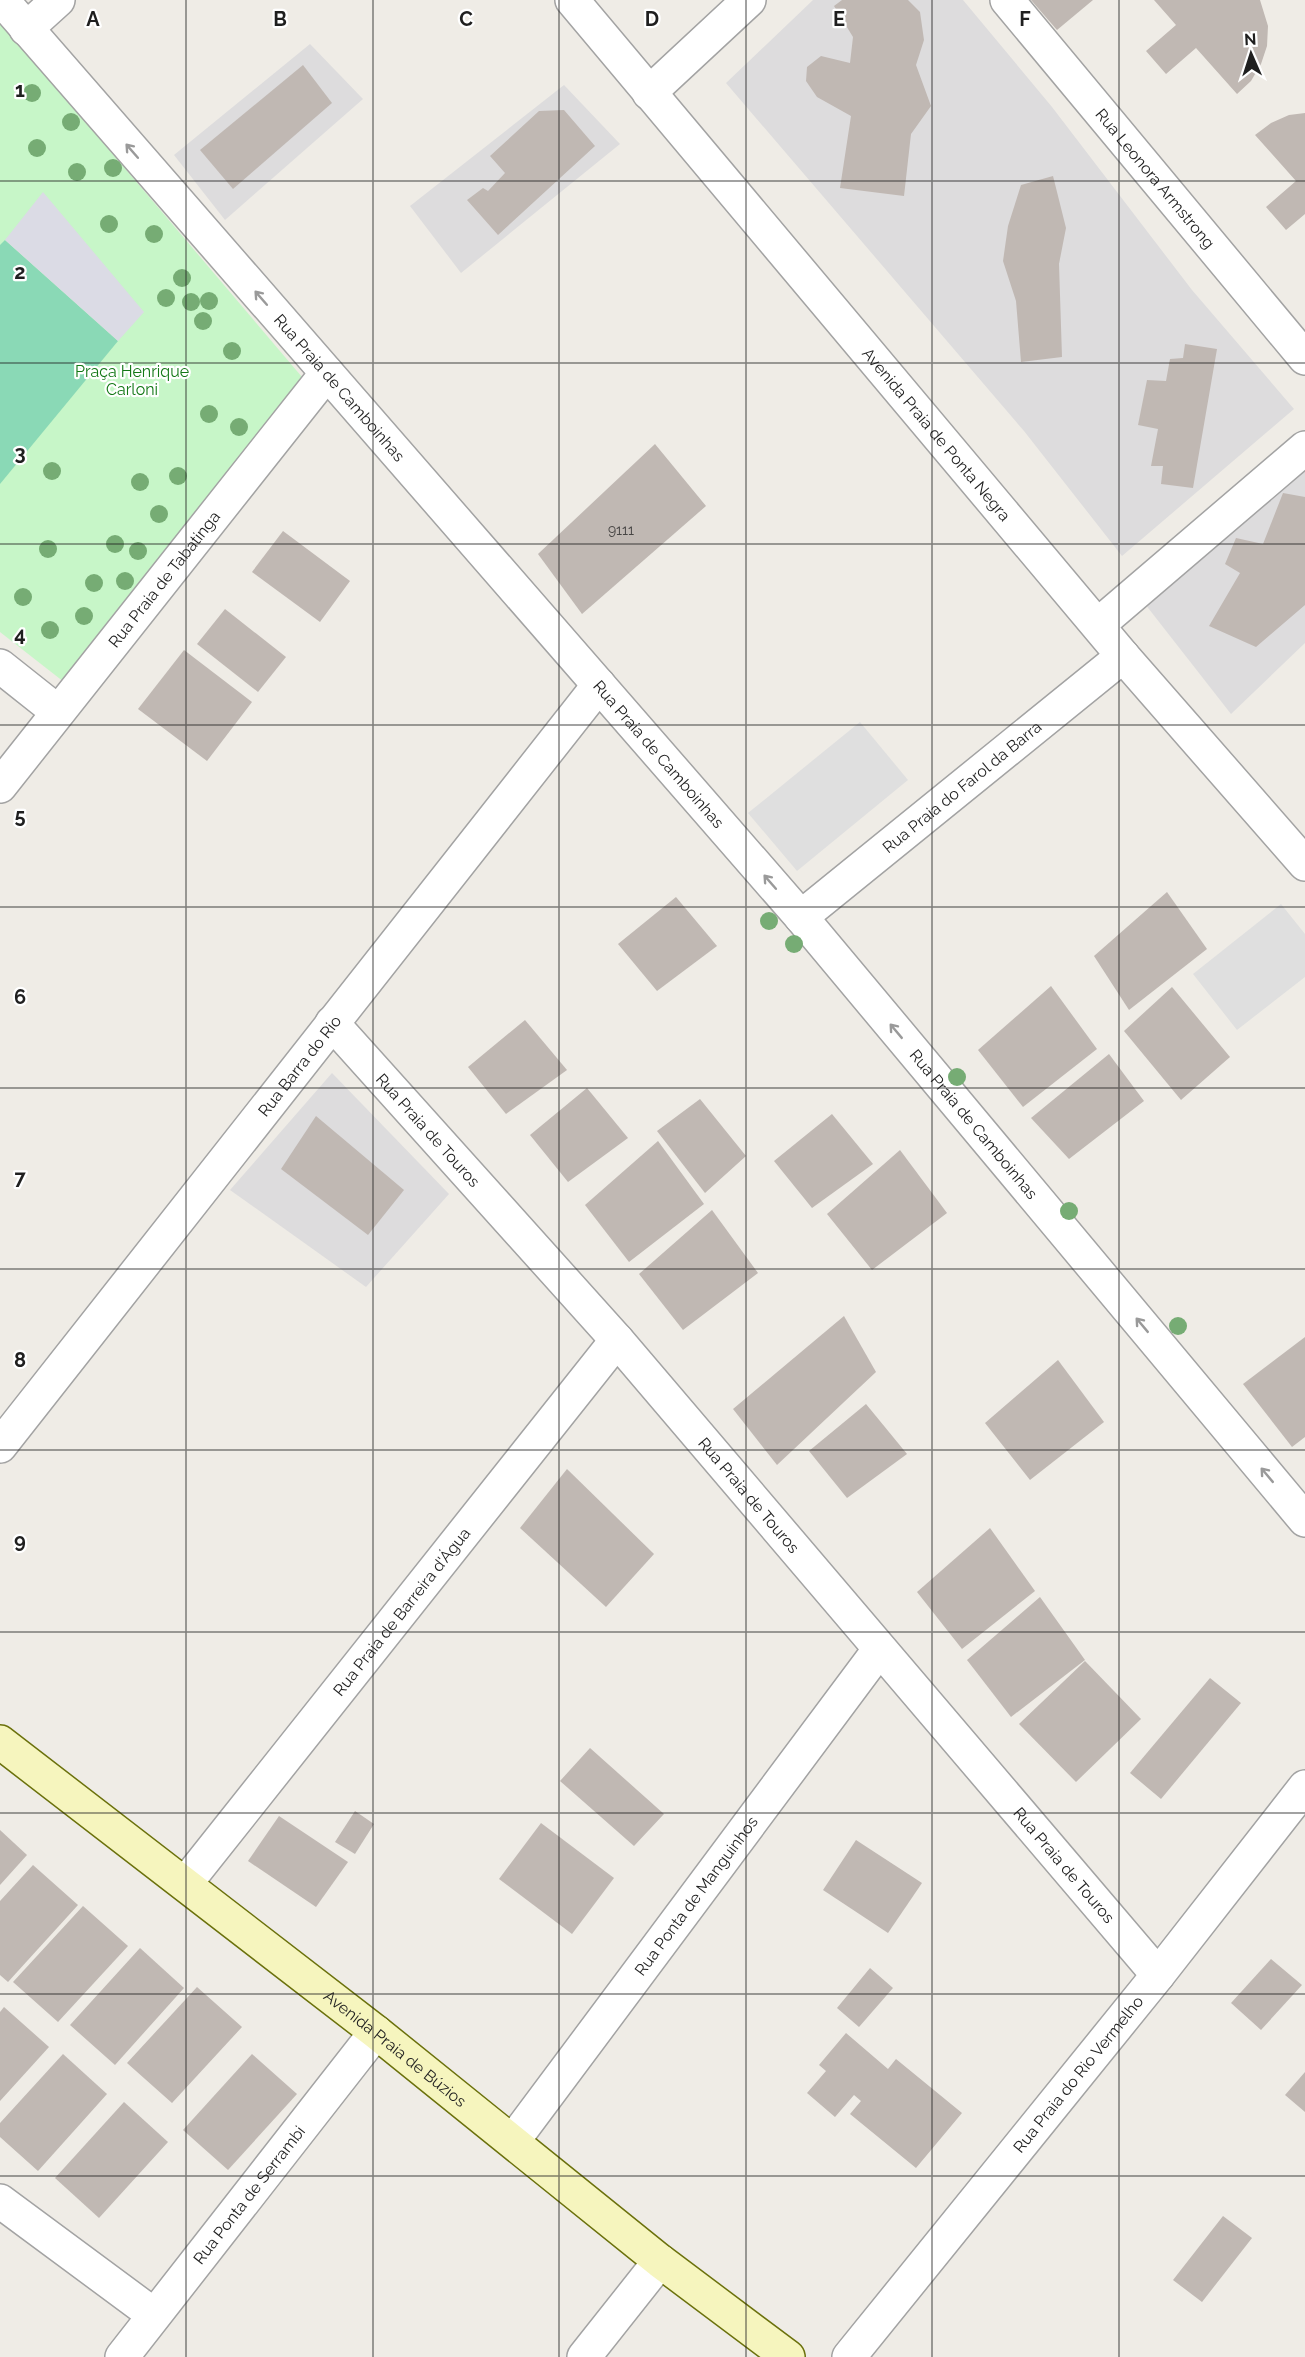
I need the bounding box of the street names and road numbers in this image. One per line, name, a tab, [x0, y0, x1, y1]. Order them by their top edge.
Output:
street label: Rua Leonora Armstrong	[1092, 105, 1219, 252]
street label: Rua Praia de Camboinhas	[270, 310, 409, 465]
street label: Avenida Praia de Ponta Negra	[859, 344, 1015, 525]
street label: Rua Praia de Tabatinga	[104, 507, 224, 651]
street label: Rua Praia de Camboinhas	[590, 676, 728, 832]
street label: Rua Praia do Farol da Barra	[879, 717, 1045, 857]
street label: Rua Barra do Rio	[254, 1011, 345, 1120]
street label: Rua Praia de Camboinhas	[906, 1045, 1042, 1203]
street label: Rua Praia de Touros	[372, 1069, 484, 1191]
street label: Rua Praia de Touros	[695, 1433, 804, 1557]
street label: Rua Praia de Barreira d'Água	[329, 1524, 474, 1699]
street label: Rua Praia de Touros	[1010, 1803, 1119, 1927]
street label: Rua Ponta de Manguinhos	[630, 1812, 762, 1979]
street label: Avenida Praia de Búzios	[320, 1986, 470, 2111]
street label: Rua Praia do Rio Vermelho	[1009, 1992, 1147, 2156]
street label: Rua Ponta de Serrambi	[189, 2122, 309, 2268]

